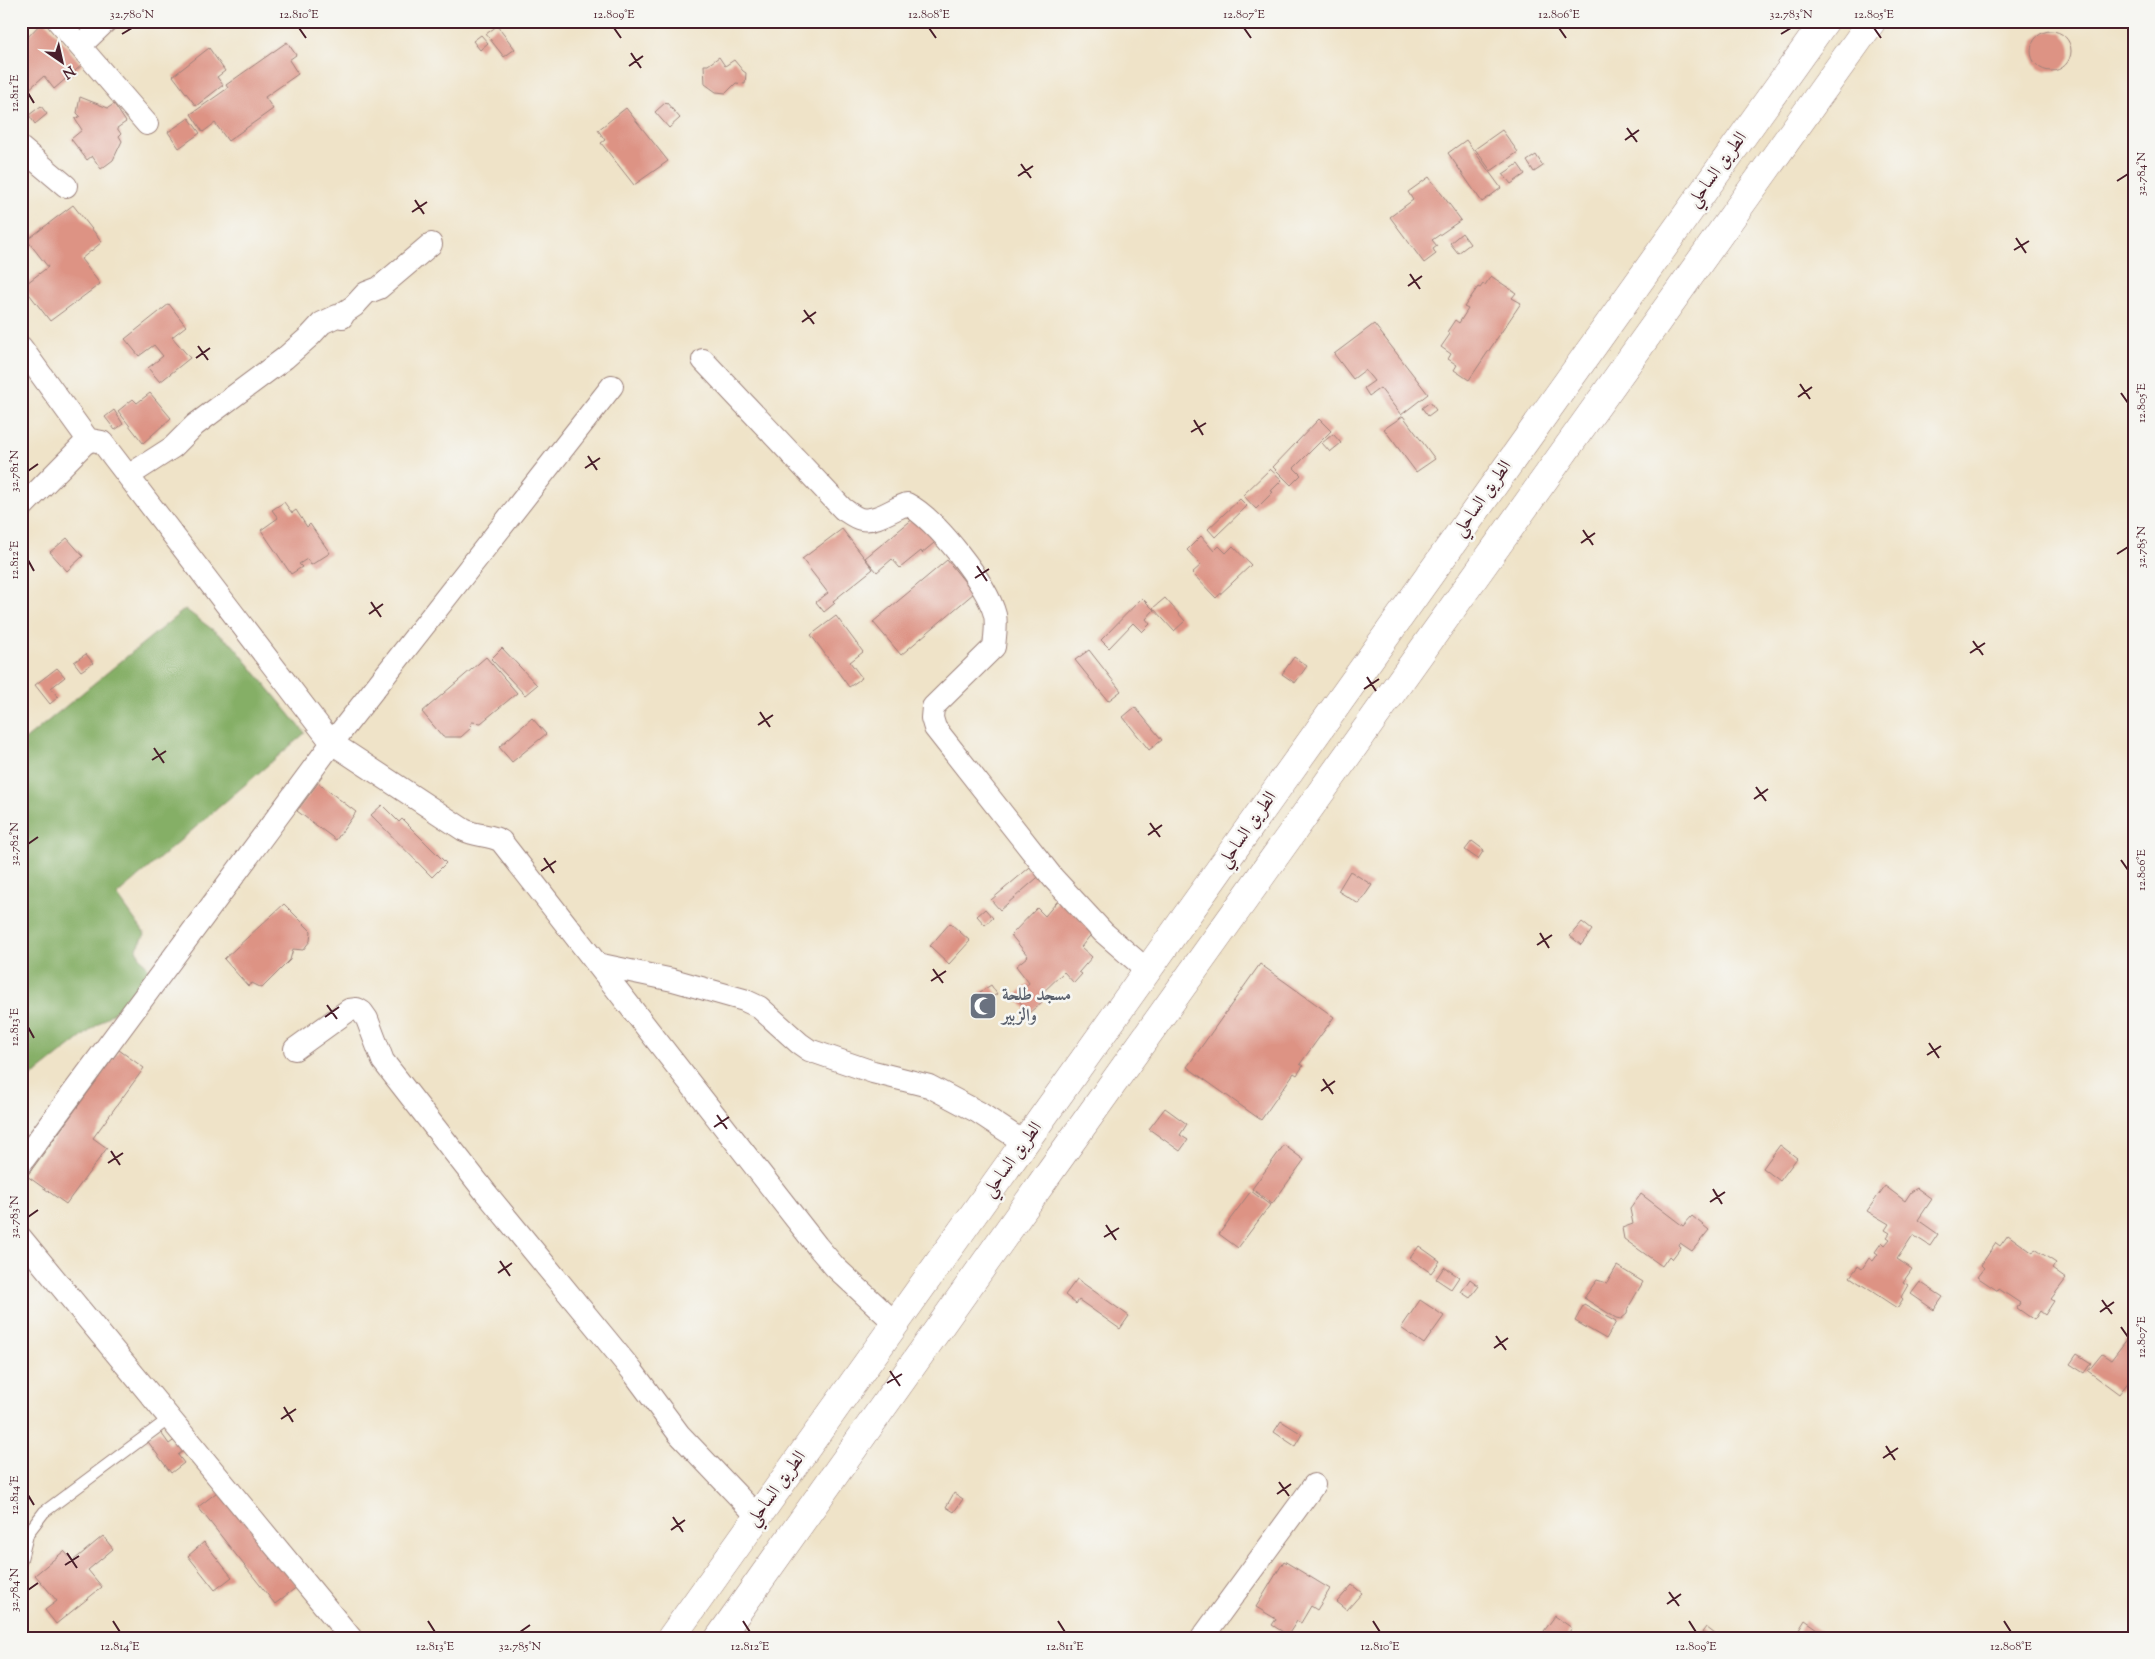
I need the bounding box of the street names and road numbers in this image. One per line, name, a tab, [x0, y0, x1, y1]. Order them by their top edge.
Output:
street label: الطريق الساحلي	[1682, 127, 1756, 214]
street label: الطريق الساحلي	[1447, 456, 1521, 544]
street label: الطريق الساحلي	[1212, 787, 1286, 875]
street label: الطريق الساحلي	[977, 1117, 1051, 1204]
street label: الطريق الساحلي	[741, 1446, 815, 1533]

